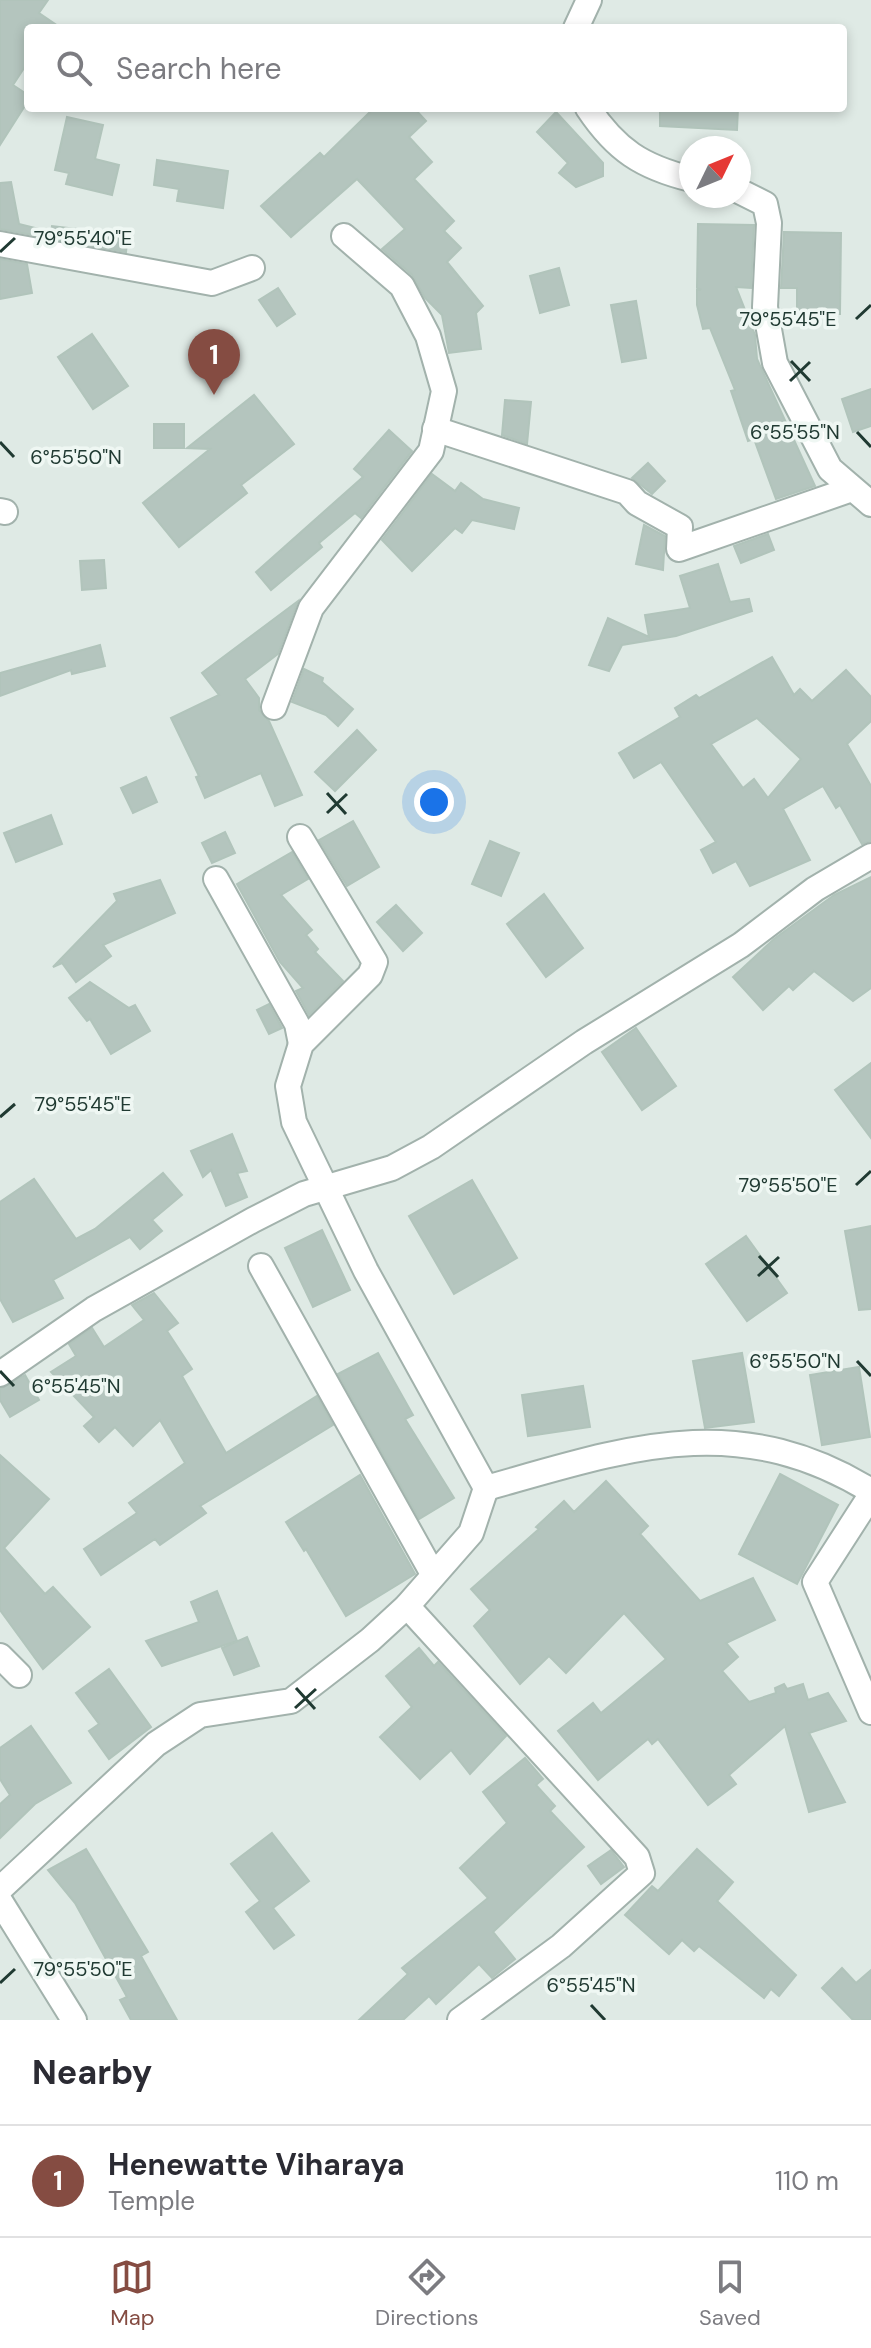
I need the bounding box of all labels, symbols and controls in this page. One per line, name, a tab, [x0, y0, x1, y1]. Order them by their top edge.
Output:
search box	[24, 24, 847, 112]
icon: search	[52, 46, 96, 90]
text: Search here	[116, 49, 282, 88]
north arrow	[679, 136, 751, 208]
text: 79°55'40"E	[34, 225, 132, 251]
text: 79°55'45"E	[740, 306, 836, 332]
pin: 1	[188, 329, 240, 395]
text: 6°55'55"N	[750, 419, 840, 445]
text: 6°55'50"N	[30, 444, 122, 470]
your location	[414, 782, 454, 822]
text: 79°55'45"E	[35, 1091, 131, 1117]
text: 79°55'50"E	[738, 1172, 838, 1198]
text: 6°55'50"N	[749, 1348, 841, 1374]
text: 6°55'45"N	[31, 1373, 121, 1399]
text: 79°55'50"E	[33, 1956, 133, 1982]
text: 6°55'45"N	[546, 1972, 636, 1998]
text: Nearby	[32, 2050, 152, 2095]
text: Henewatte Viharaya	[108, 2145, 405, 2184]
text: 1	[53, 2164, 63, 2198]
text: 110 m	[775, 2164, 839, 2198]
text: Temple	[108, 2184, 195, 2218]
tab: Map	[110, 2255, 155, 2332]
tab: Directions	[375, 2255, 479, 2332]
tab: Saved	[699, 2255, 761, 2332]

